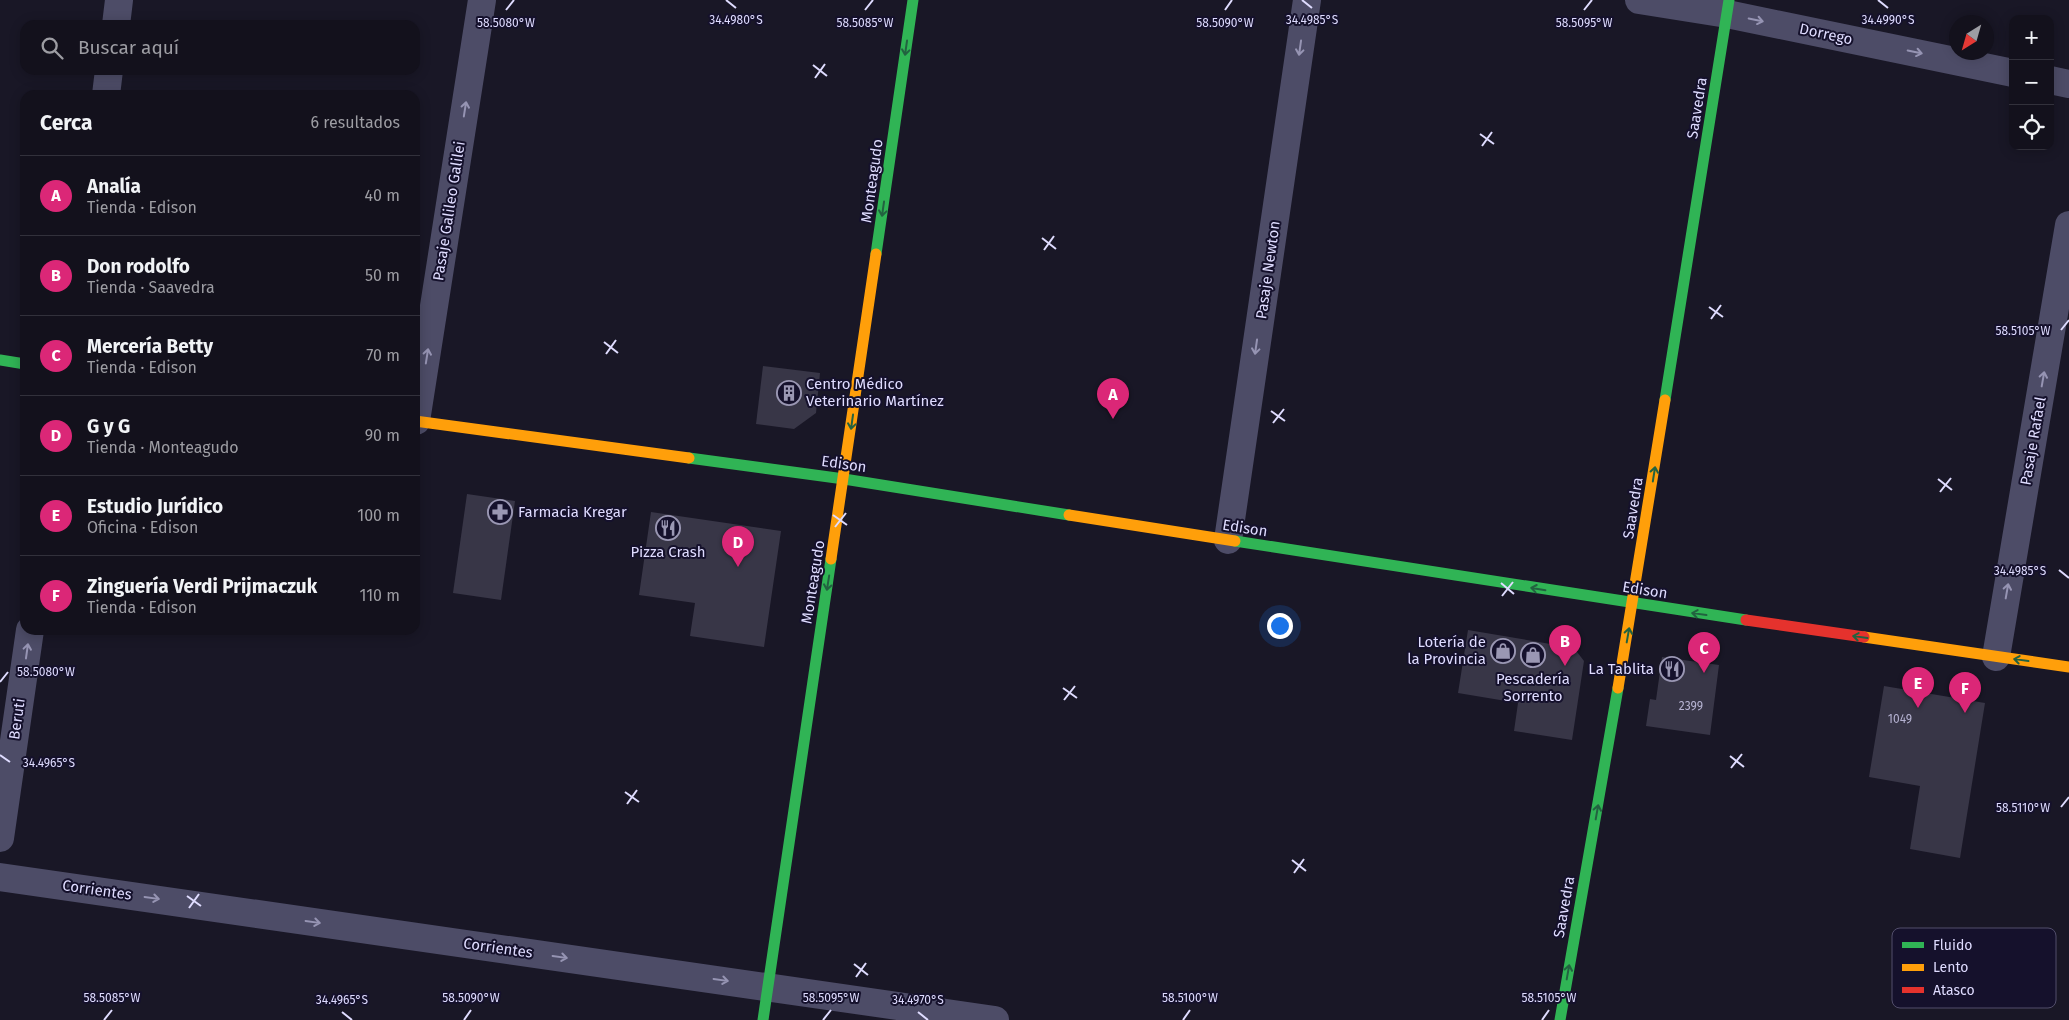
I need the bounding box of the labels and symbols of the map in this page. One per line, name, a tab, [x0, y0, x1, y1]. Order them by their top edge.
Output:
text: 34.4980°S	[709, 13, 763, 27]
text: 34.4985°S	[1286, 13, 1339, 27]
text: 34.4990°S	[1861, 13, 1915, 27]
one-way arrow	[1747, 15, 1763, 25]
north arrow	[1949, 15, 1994, 60]
text: 58.5080°W	[477, 16, 535, 30]
text: 58.5085°W	[836, 16, 894, 30]
text: 58.5090°W	[1196, 16, 1254, 30]
text: 58.5095°W	[1556, 16, 1612, 30]
street label: Dorrego	[1798, 20, 1854, 48]
one-way arrow	[901, 40, 911, 56]
one-way arrow	[1295, 40, 1305, 56]
one-way arrow	[1907, 48, 1923, 58]
street label: Saavedra	[1683, 76, 1711, 140]
one-way arrow	[461, 101, 471, 117]
street label: Monteagudo	[857, 138, 887, 224]
street label: Pasaje Galileo Galilei	[429, 140, 469, 282]
one-way arrow	[878, 201, 888, 217]
street label: Pasaje Newton	[1252, 220, 1284, 320]
text: 58.5105°W	[1996, 324, 2051, 338]
one-way arrow	[1251, 339, 1261, 355]
one-way arrow	[422, 348, 432, 364]
one-way arrow	[2038, 372, 2048, 388]
place label: Centro Médico Veterinario Martínez	[806, 375, 944, 410]
pin: A	[1097, 378, 1129, 419]
building icon: Centro Médico Veterinario Martínez	[776, 380, 802, 406]
street label: Pasaje Rafael	[2016, 395, 2050, 487]
one-way arrow	[847, 414, 857, 430]
street label: Edison	[820, 452, 868, 476]
one-way arrow	[1649, 467, 1659, 483]
street label: Saavedra	[1619, 476, 1647, 540]
pharmacy icon: Farmacia Kregar	[487, 499, 513, 525]
place label: Farmacia Kregar	[518, 503, 627, 521]
restaurant icon: Pizza Crash	[655, 515, 681, 541]
street label: Edison	[1221, 516, 1269, 540]
pin: D	[722, 526, 754, 567]
street label: Monteagudo	[797, 539, 829, 625]
place label: Pizza Crash	[630, 543, 706, 561]
text: 34.4985°S	[1994, 564, 2047, 578]
one-way arrow	[823, 574, 833, 590]
street label: Edison	[1621, 578, 1669, 602]
one-way arrow	[1531, 584, 1547, 594]
one-way arrow	[2003, 584, 2013, 600]
one-way arrow	[1691, 608, 1707, 618]
your location	[1267, 613, 1293, 639]
pin: B	[1549, 625, 1581, 666]
one-way arrow	[1623, 627, 1633, 643]
pin: C	[1688, 632, 1720, 673]
one-way arrow	[1852, 632, 1868, 642]
place label: Lotería de la Provincia	[1407, 633, 1486, 668]
shop icon: Lotería de la Provincia	[1490, 638, 1516, 664]
shop icon: Pescadería Sorrento	[1520, 642, 1546, 668]
one-way arrow	[22, 643, 32, 659]
one-way arrow	[2013, 655, 2029, 665]
restaurant icon: La Tablita	[1659, 656, 1685, 682]
place label: La Tablita	[1588, 660, 1654, 678]
text: 58.5080°W	[17, 665, 75, 679]
pin: E	[1902, 667, 1934, 708]
place label: Pescadería Sorrento	[1496, 670, 1570, 705]
pin: F	[1949, 672, 1981, 713]
street label: Beruti	[5, 697, 29, 741]
house number: 2399	[1679, 699, 1703, 713]
house number: 1049	[1888, 712, 1912, 726]
text: 34.4965°S	[23, 756, 76, 770]
text: 58.5110°W	[1996, 801, 2050, 815]
one-way arrow	[1592, 804, 1602, 820]
street label: Saavedra	[1550, 875, 1578, 939]
street label: Corrientes	[61, 876, 133, 904]
one-way arrow	[144, 894, 160, 904]
one-way arrow	[305, 917, 321, 927]
legend	[1892, 928, 2056, 1008]
street label: Corrientes	[462, 934, 534, 962]
text: Fluido	[1933, 937, 1972, 954]
one-way arrow	[552, 952, 568, 962]
text: Lento	[1933, 959, 1968, 976]
one-way arrow	[1564, 964, 1574, 980]
one-way arrow	[713, 976, 729, 986]
text: Atasco	[1933, 982, 1975, 999]
text: 58.5085°W	[83, 991, 141, 1005]
text: 58.5090°W	[442, 991, 500, 1005]
text: 58.5095°W	[803, 991, 859, 1005]
text: 58.5100°W	[1162, 991, 1218, 1005]
text: 58.5105°W	[1522, 991, 1577, 1005]
text: 34.4965°S	[316, 993, 369, 1007]
text: 34.4970°S	[892, 993, 944, 1007]

